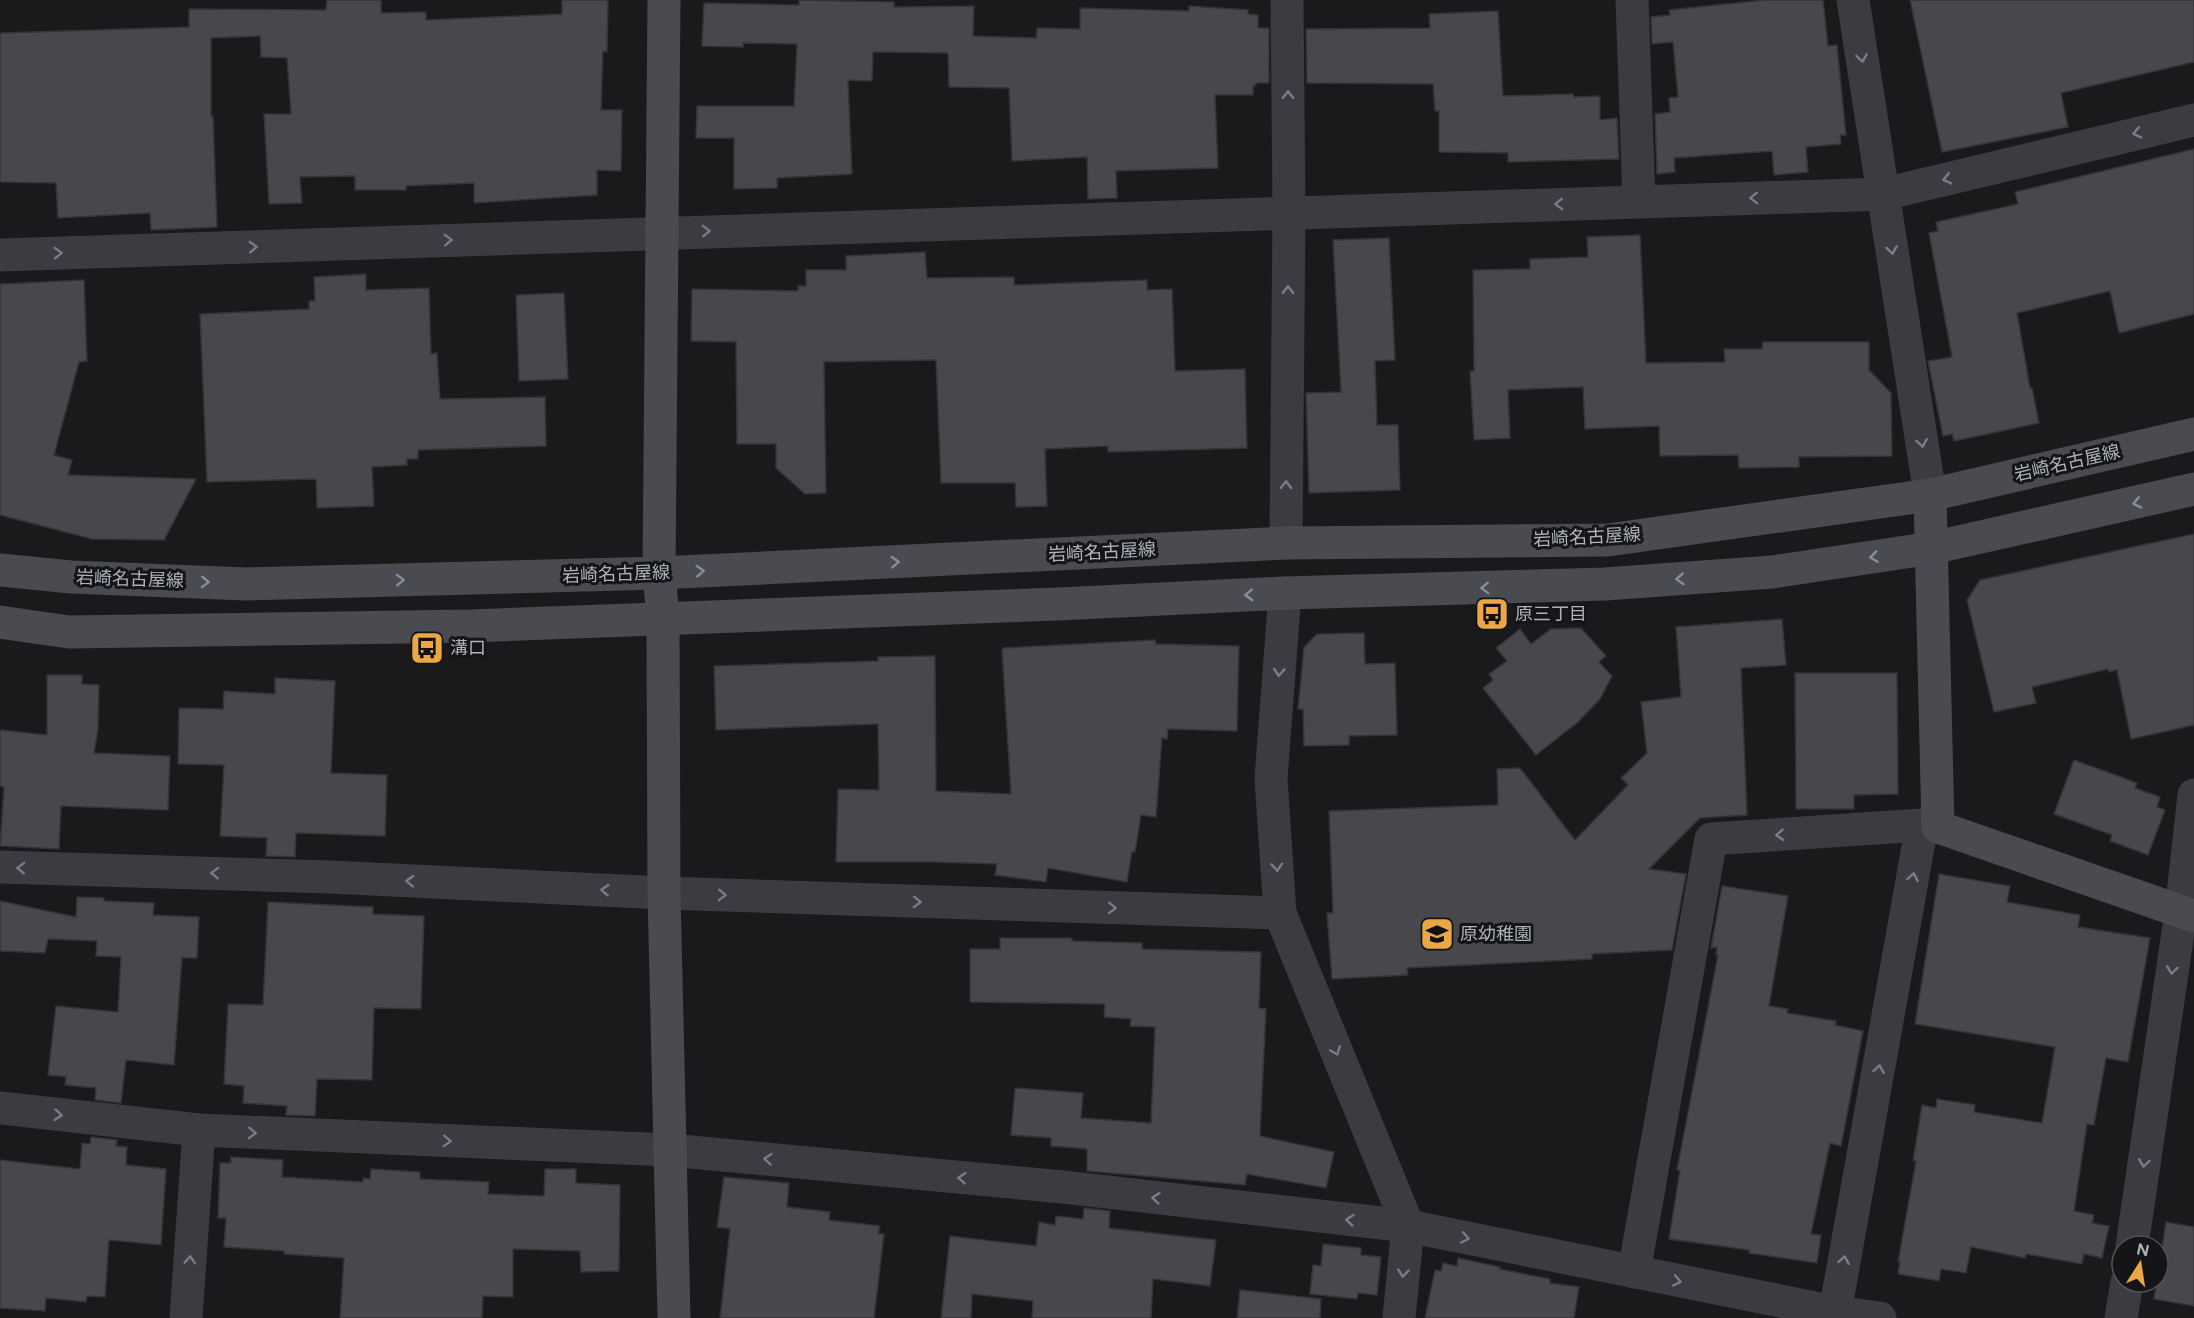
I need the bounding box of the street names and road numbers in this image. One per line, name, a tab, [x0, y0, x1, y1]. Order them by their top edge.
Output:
street label: 岩崎名古屋線	[2012, 440, 2122, 486]
street label: 岩崎名古屋線	[1532, 523, 1642, 551]
street label: 岩崎名古屋線	[1047, 538, 1157, 566]
street label: 岩崎名古屋線	[562, 561, 670, 587]
street label: 岩崎名古屋線	[76, 566, 184, 592]

